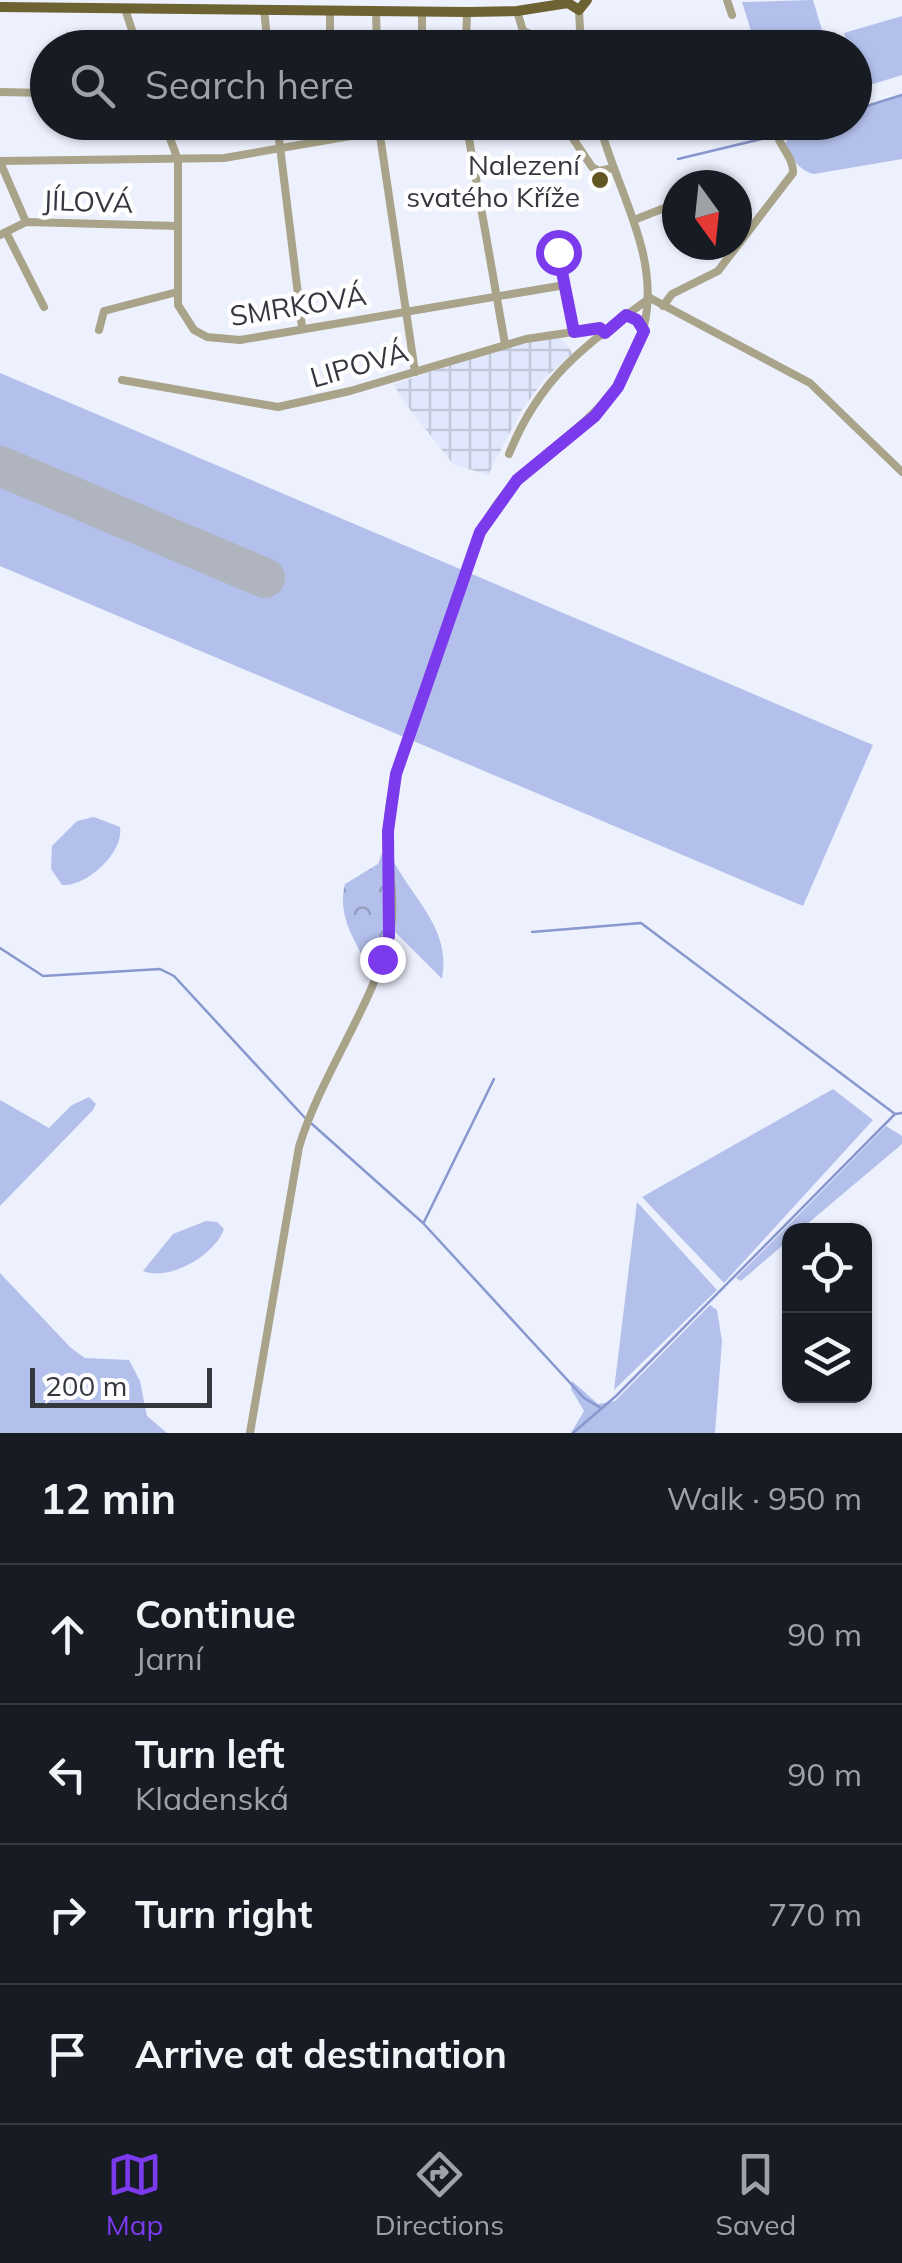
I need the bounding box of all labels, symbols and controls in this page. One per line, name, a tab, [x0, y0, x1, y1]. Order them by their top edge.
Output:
search box	[30, 30, 872, 140]
icon: search	[65, 58, 120, 113]
text: Search here	[145, 61, 354, 109]
place label: Nalezení svatého Kříže	[406, 147, 581, 214]
marker: Nalezení svatého Kříže	[589, 169, 611, 191]
north arrow	[662, 170, 752, 260]
street label: JÍLOVÁ	[42, 182, 134, 220]
route start	[536, 230, 582, 276]
street label: SMRKOVÁ	[227, 277, 369, 333]
street label: LIPOVÁ	[306, 333, 412, 395]
route end	[360, 937, 406, 983]
map controls	[782, 1223, 872, 1403]
button: locate	[782, 1223, 872, 1313]
button: layers	[782, 1313, 872, 1403]
scale bar	[30, 1363, 212, 1408]
text: 200 m	[45, 1368, 127, 1403]
text: 12 min	[40, 1472, 176, 1525]
text: Walk · 950 m	[667, 1478, 862, 1518]
text: Continue	[135, 1590, 296, 1638]
icon: ahead	[40, 1607, 95, 1662]
text: 90 m	[787, 1614, 862, 1654]
text: Jarní	[135, 1638, 203, 1678]
text: Turn left	[135, 1730, 285, 1778]
icon: left	[40, 1747, 95, 1802]
text: 90 m	[787, 1754, 862, 1794]
text: Kladenská	[135, 1778, 289, 1818]
icon: right	[40, 1887, 95, 1942]
text: Turn right	[135, 1890, 312, 1938]
text: 770 m	[768, 1894, 862, 1934]
icon: arrive	[40, 2027, 95, 2082]
text: Arrive at destination	[135, 2030, 507, 2078]
tab: Map	[106, 2147, 163, 2242]
tab: Directions	[375, 2147, 504, 2242]
tab: Saved	[715, 2147, 796, 2242]

